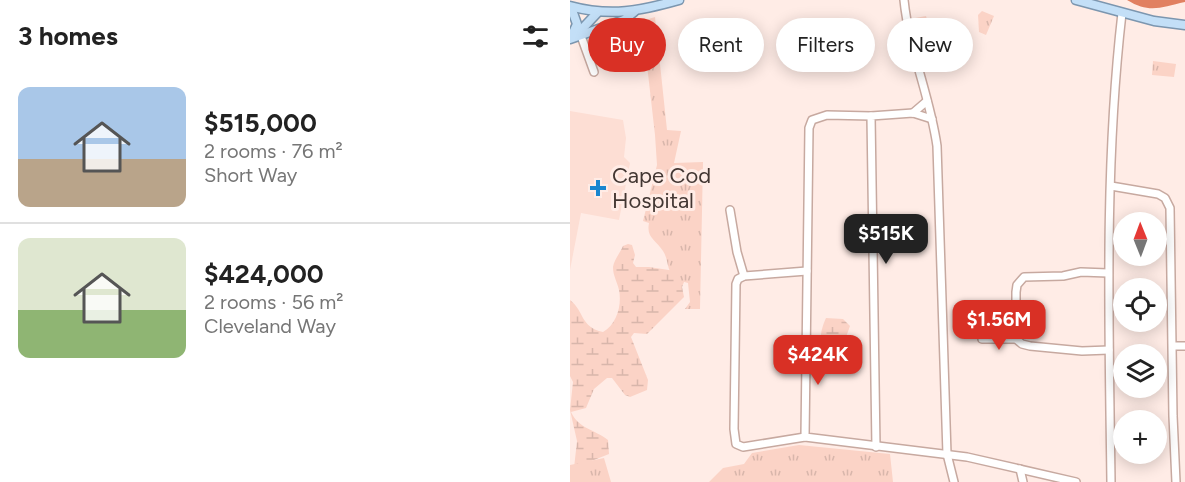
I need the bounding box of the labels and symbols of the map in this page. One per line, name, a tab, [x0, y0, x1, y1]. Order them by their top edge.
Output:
place label: Cape Cod Hospital	[612, 162, 711, 214]
marker: Cape Cod Hospital	[589, 179, 607, 197]
north arrow	[1113, 212, 1167, 266]
pin: $515K	[844, 214, 928, 265]
pin: $1.56M	[950, 300, 1048, 351]
pin: $424K	[776, 335, 860, 386]

